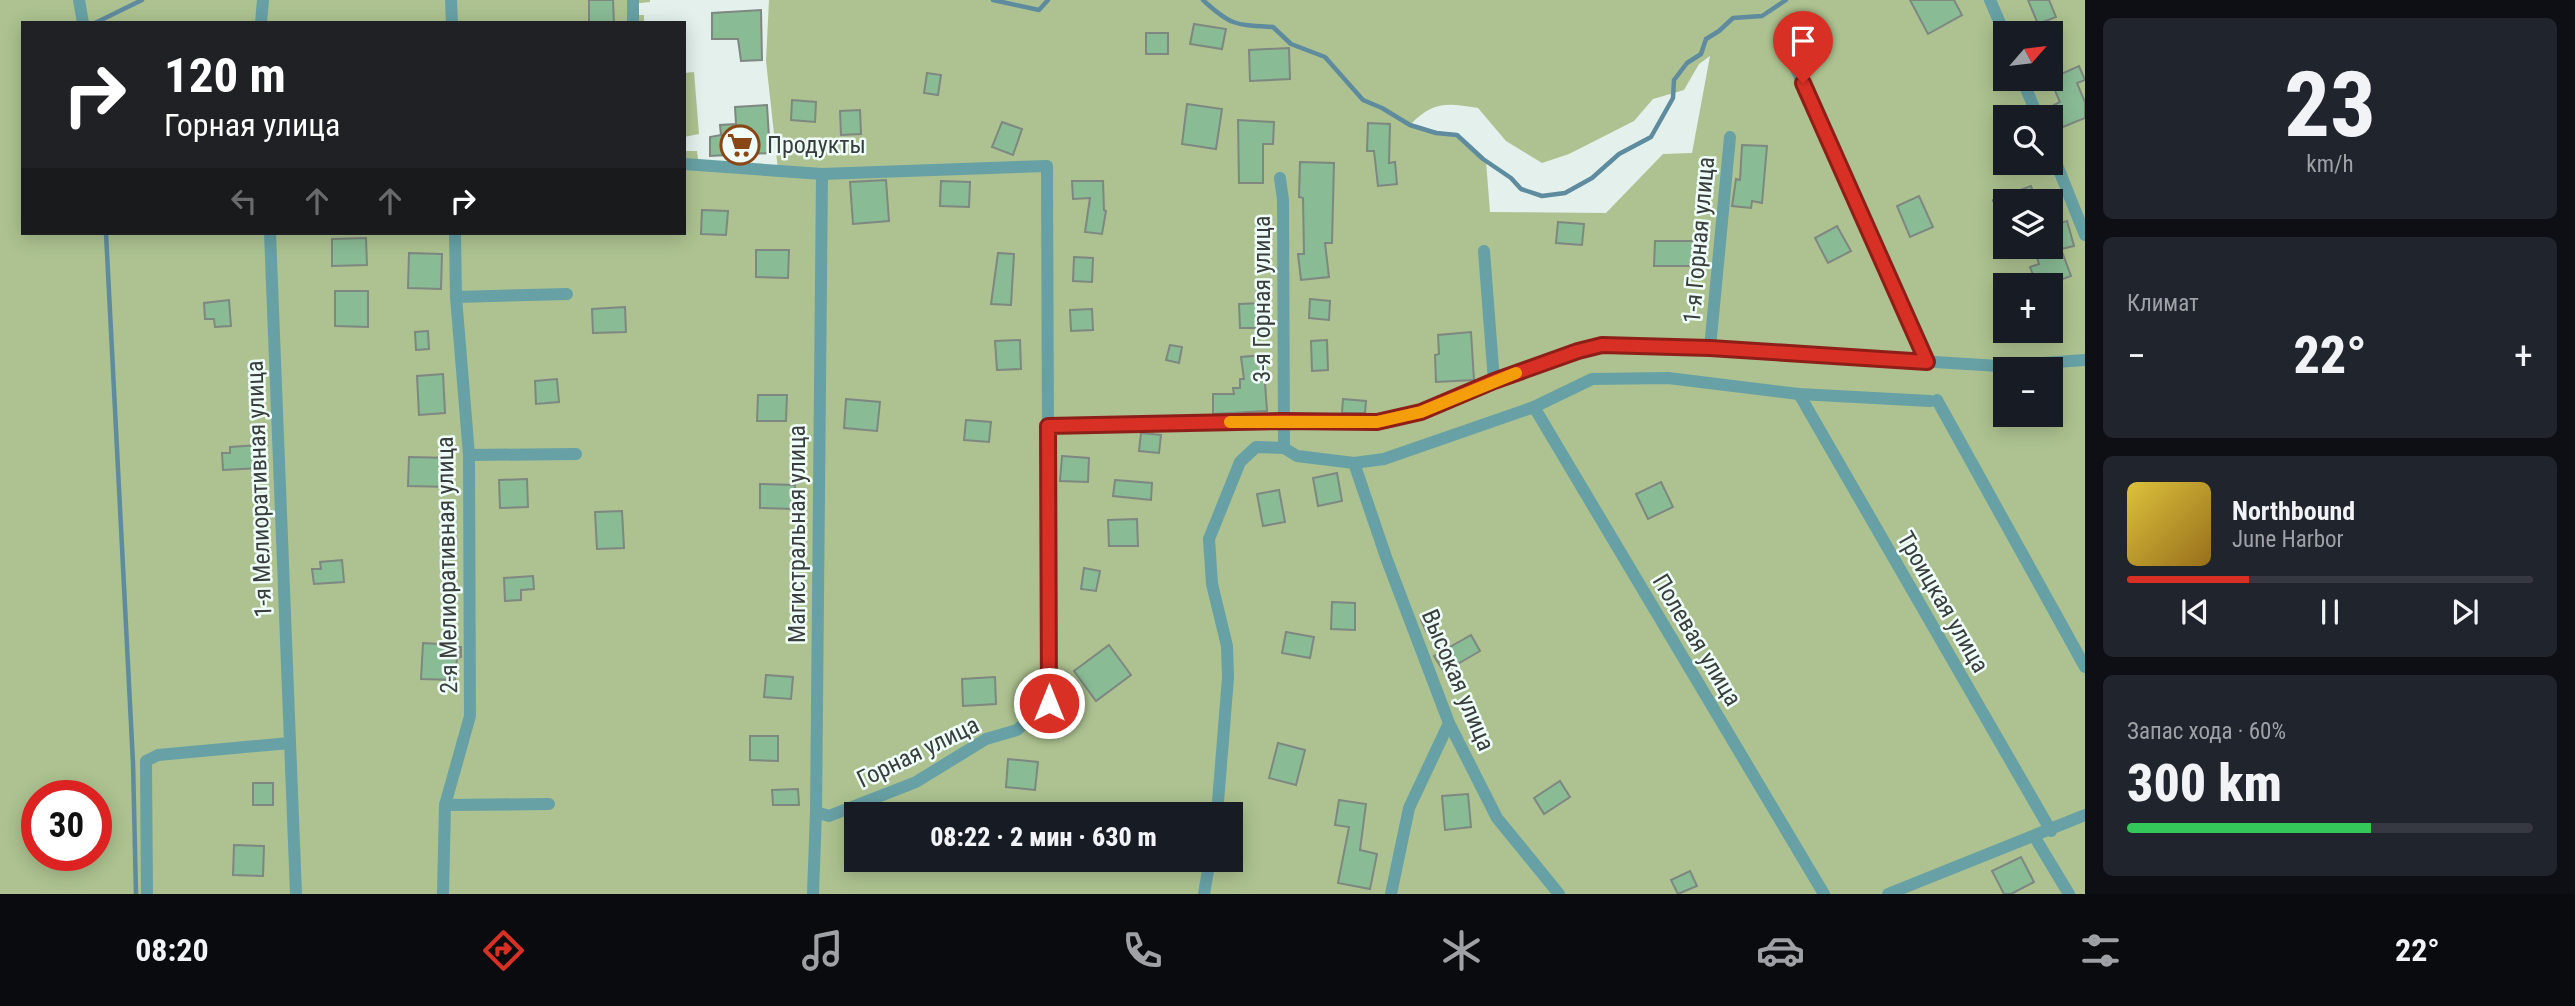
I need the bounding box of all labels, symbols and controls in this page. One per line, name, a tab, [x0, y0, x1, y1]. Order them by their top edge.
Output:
pin	[1773, 11, 1833, 83]
north arrow	[1993, 21, 2063, 91]
map controls	[1993, 21, 2063, 427]
icon: arrive	[1784, 22, 1822, 60]
text: 120 m	[164, 47, 286, 104]
icon: right	[49, 49, 140, 140]
text: 23	[2284, 52, 2376, 158]
button: search	[1993, 105, 2063, 175]
text: Горная улица	[164, 106, 340, 144]
supermarket icon: Продукты	[719, 124, 761, 166]
place label: Продукты	[767, 131, 866, 159]
text: km/h	[2306, 151, 2354, 178]
street label: 1-я Горная улица	[1678, 156, 1720, 324]
icon: left	[225, 182, 263, 220]
icon: ahead	[298, 182, 336, 220]
icon: ahead	[371, 182, 409, 220]
icon: right	[444, 182, 482, 220]
button: layers	[1993, 189, 2063, 259]
street label: 3-я Горная улица	[1248, 215, 1276, 383]
button: +	[1993, 273, 2063, 343]
text: Климат	[2127, 290, 2199, 317]
text: 22°	[2293, 325, 2367, 386]
text: −	[2127, 334, 2146, 378]
text: +	[2514, 334, 2533, 378]
button: −	[1993, 357, 2063, 427]
street label: 1-я Мелиоративная улица	[241, 360, 277, 618]
street label: Магистральная улица	[783, 425, 811, 643]
street label: 2-я Мелиоративная улица	[431, 436, 463, 694]
text: Northbound	[2232, 496, 2355, 526]
text: June Harbor	[2232, 526, 2344, 553]
street label: Троицкая улица	[1891, 527, 1995, 677]
street label: Полевая улица	[1647, 569, 1747, 711]
icon: previous	[2176, 593, 2214, 631]
icon: pause	[2311, 593, 2349, 631]
icon: next	[2446, 593, 2484, 631]
street label: Высокая улица	[1416, 605, 1500, 755]
position arrow	[1012, 666, 1086, 740]
street label: Горная улица	[852, 710, 984, 794]
text: Запас хода · 60%	[2127, 718, 2286, 745]
text: 300 km	[2127, 753, 2282, 814]
speed limit sign: 30	[21, 780, 112, 871]
text: 08:22 · 2 мин · 630 m	[930, 822, 1157, 852]
icon: directions	[479, 926, 528, 975]
icon: music	[798, 926, 847, 975]
icon: phone	[1118, 926, 1167, 975]
icon: climate	[1437, 926, 1486, 975]
icon: car	[1756, 926, 1805, 975]
icon: filters	[2076, 926, 2125, 975]
text: 08:20	[135, 931, 209, 969]
text: 22°	[2395, 931, 2440, 969]

